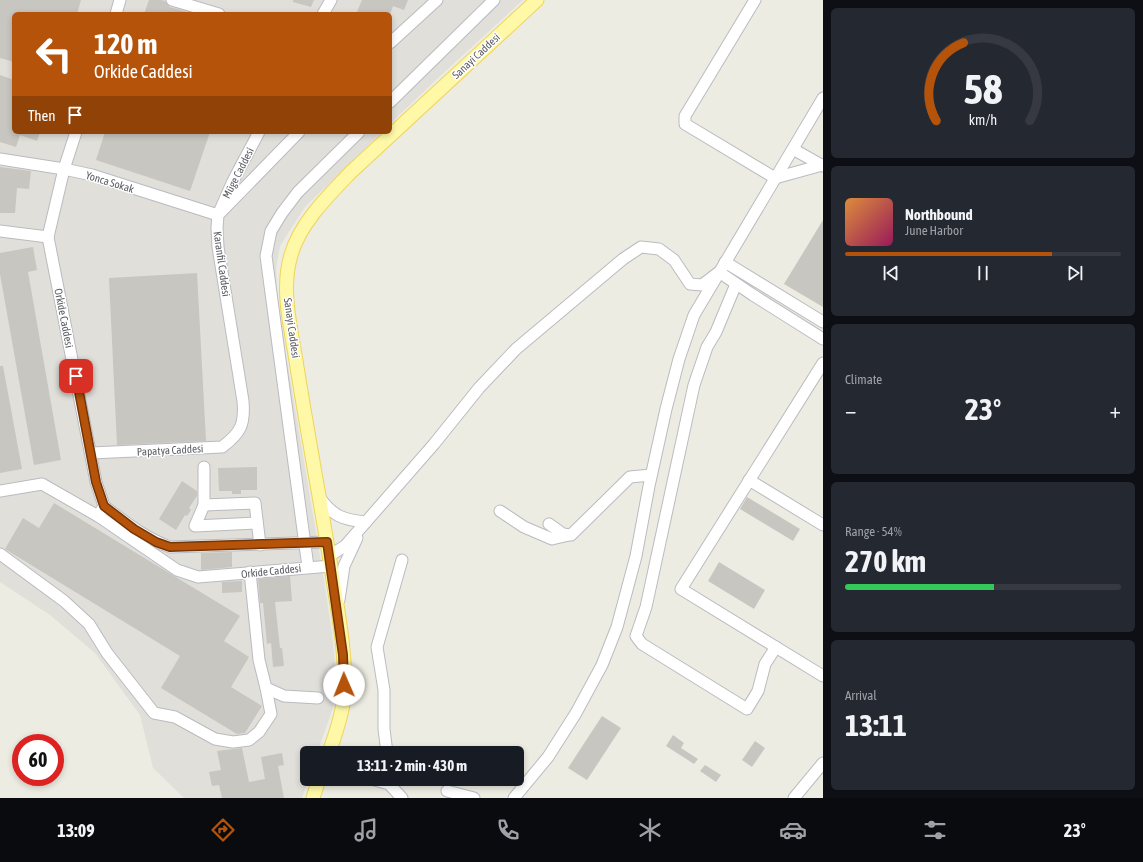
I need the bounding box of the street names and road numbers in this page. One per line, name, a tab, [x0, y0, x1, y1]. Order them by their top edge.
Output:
street label: Sanayi Caddesi	[450, 31, 502, 81]
street label: Müge Caddesi	[220, 146, 256, 200]
street label: Yonca Sokak	[84, 169, 136, 195]
street label: Karanfil Caddesi	[211, 231, 233, 297]
street label: Orkide Caddesi	[52, 287, 76, 349]
street label: Sanayi Caddesi	[282, 297, 302, 359]
street label: Papatya Caddesi	[136, 442, 204, 458]
street label: Orkide Caddesi	[240, 562, 302, 580]

